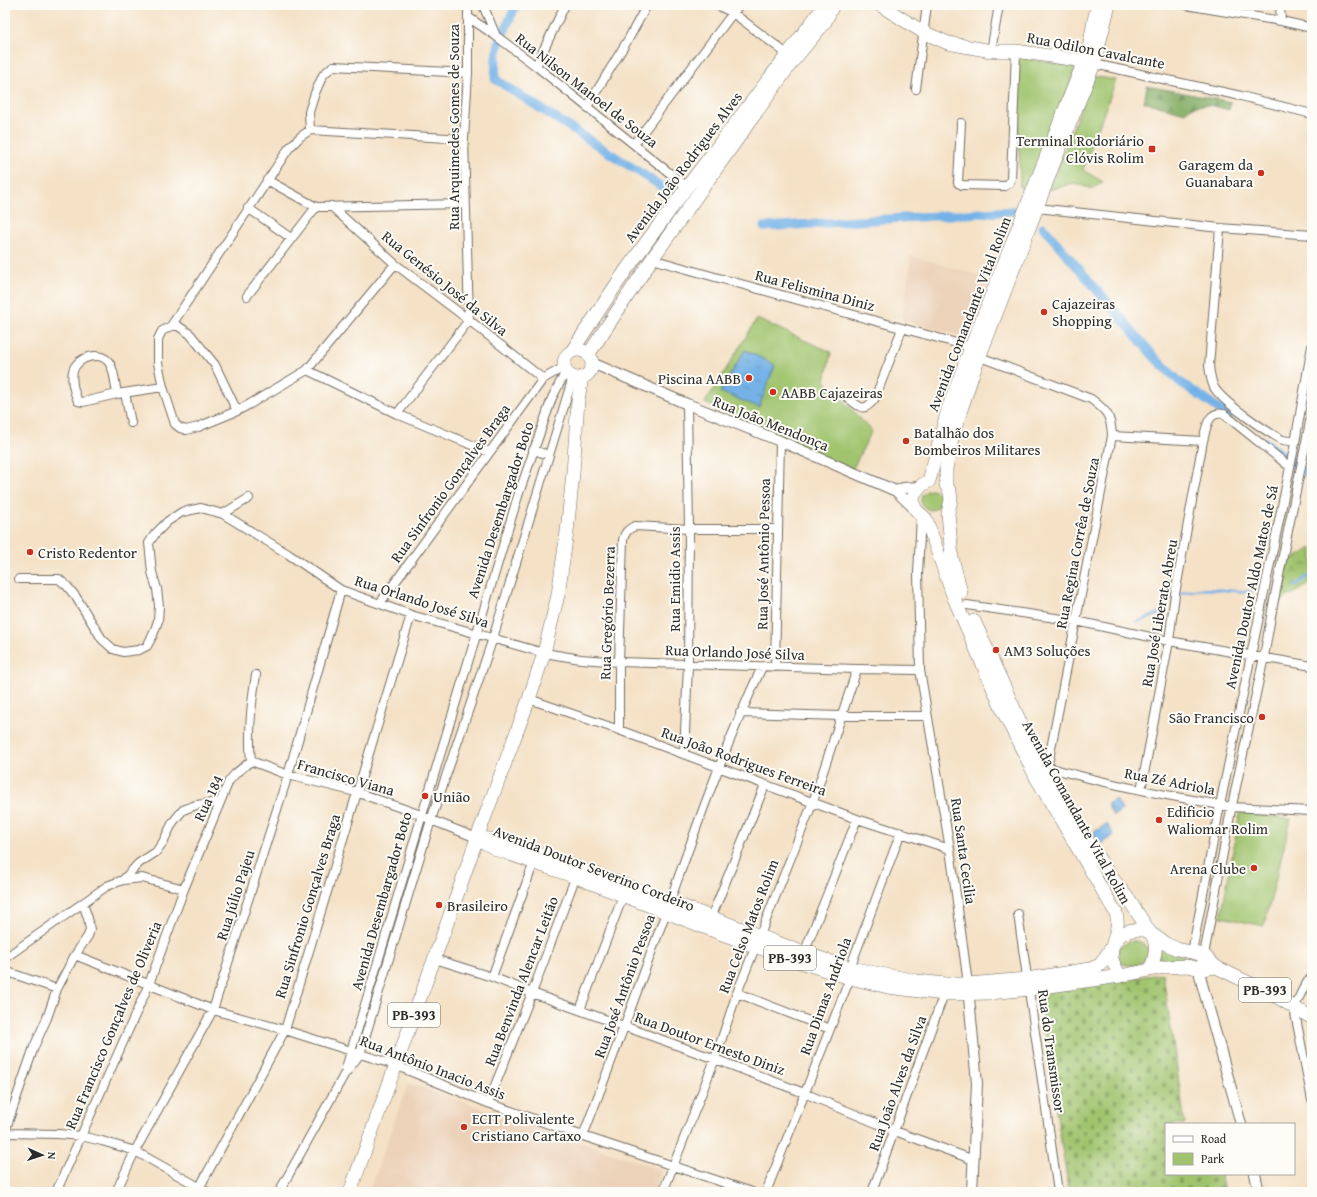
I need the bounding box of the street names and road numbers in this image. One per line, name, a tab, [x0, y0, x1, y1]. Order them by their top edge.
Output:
street label: Rua Arquimedes Gomes de Souza	[443, 24, 464, 230]
street label: Rua Odilon Cavalcante	[1025, 26, 1167, 74]
street label: Rua Nilson Manoel de Souza	[511, 28, 663, 152]
street label: Avenida João Rodrigues Alves	[619, 87, 747, 247]
street label: Avenida Comandante Vital Rolim	[922, 213, 1016, 414]
street label: Rua Genésio José da Silva	[378, 226, 512, 340]
street label: Rua Felismina Diniz	[753, 264, 878, 316]
street label: Rua João Mendonça	[710, 390, 832, 456]
street label: Rua Sinfronio Gonçalves Braga	[385, 399, 515, 567]
street label: Avenida Desembargador Boto	[461, 419, 539, 601]
street label: Rua Regina Corrêa de Souza	[1050, 456, 1104, 630]
street label: Rua José Antônio Pessoa	[751, 478, 775, 630]
street label: Avenida Doutor Aldo Matos de Sá	[1219, 483, 1283, 691]
street label: Rua Emidio Assis	[664, 526, 685, 632]
street label: Rua José Liberato Abreu	[1136, 537, 1182, 688]
street label: Rua Gregório Bezerra	[594, 546, 620, 680]
street label: Rua Orlando José Silva	[352, 569, 492, 633]
street label: Rua Orlando José Silva	[665, 639, 805, 665]
street label: Avenida Comandante Vital Rolim	[1018, 716, 1137, 908]
street label: Rua João Rodrigues Ferreira	[658, 721, 830, 801]
street label: Francisco Viana	[295, 753, 397, 801]
street label: Rua Zé Adriola	[1123, 762, 1217, 800]
street label: Rua 184	[188, 771, 228, 825]
street label: Rua Santa Cecilia	[946, 796, 982, 906]
street label: Avenida Desembargador Boto	[345, 809, 417, 993]
street label: Rua Sinfronio Gonçalves Braga	[269, 811, 345, 1001]
street label: Avenida Doutor Severino Cordeiro	[490, 820, 698, 916]
street label: Rua Júlio Pajeu	[211, 846, 260, 943]
street label: Rua Celso Matos Rolim	[713, 855, 784, 996]
street label: Rua Benvinda Alencar Leitão	[479, 893, 563, 1069]
street label: Rua José Antônio Pessoa	[588, 911, 660, 1061]
street label: Rua Francisco Gonçalves de Oliveria	[60, 918, 166, 1132]
street label: Rua Dimas Andriola	[794, 934, 856, 1058]
road number: PB-393	[764, 946, 816, 970]
road number: PB-393	[1239, 978, 1291, 1002]
street label: Rua do Transmissor	[1033, 988, 1071, 1114]
road number: PB-393	[388, 1003, 440, 1027]
street label: Rua Doutor Ernesto Diniz	[632, 1006, 788, 1080]
street label: Rua João Alves da Silva	[863, 1012, 931, 1154]
street label: Rua Antônio Inacio Assis	[357, 1030, 509, 1104]

